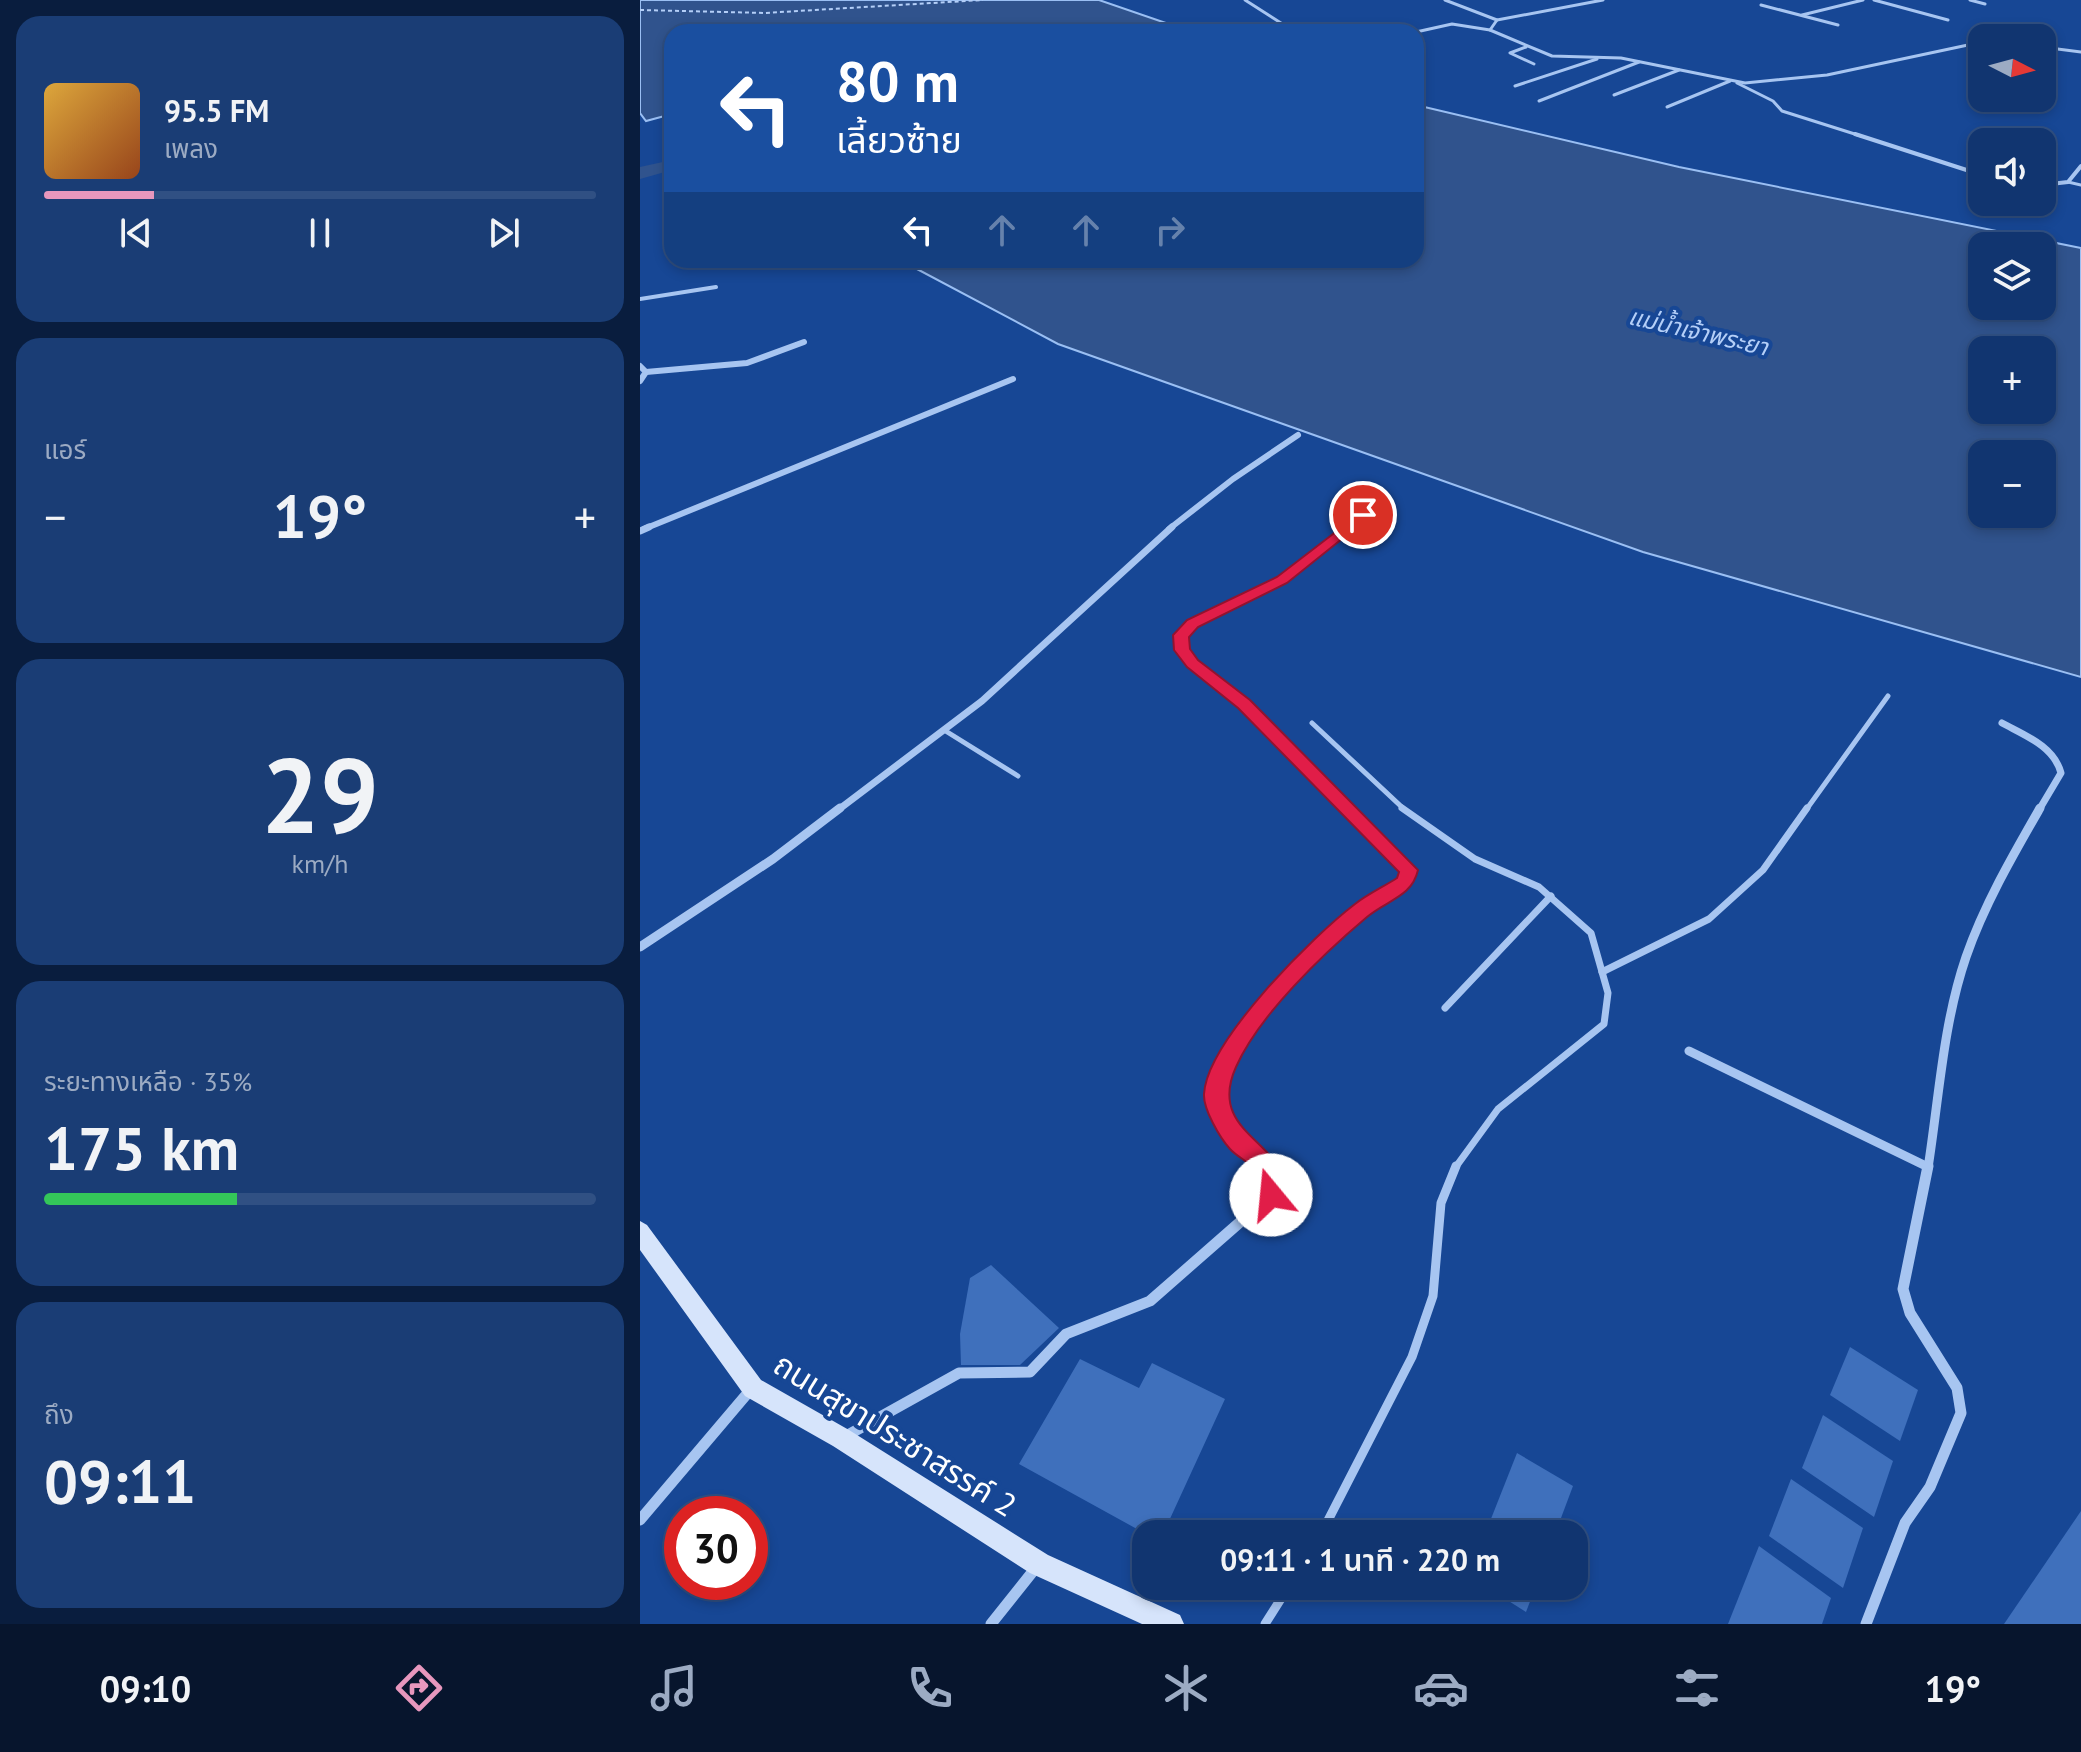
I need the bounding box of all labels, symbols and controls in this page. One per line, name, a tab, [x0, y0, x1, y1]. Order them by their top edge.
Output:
north arrow	[1968, 24, 2056, 112]
map controls	[1968, 24, 2056, 528]
text: 80 m	[836, 45, 959, 117]
icon: left	[704, 56, 808, 160]
text: 95.5 FM	[164, 91, 269, 130]
text: เลี้ยวซ้าย	[836, 116, 962, 163]
button: sound	[1968, 128, 2056, 216]
text: เพลง	[164, 132, 218, 165]
icon: left	[896, 208, 940, 252]
icon: ahead	[980, 208, 1024, 252]
icon: ahead	[1064, 208, 1108, 252]
icon: right	[1148, 208, 1192, 252]
icon: previous	[114, 211, 158, 255]
icon: pause	[298, 211, 342, 255]
icon: next	[482, 211, 526, 255]
button: layers	[1968, 232, 2056, 320]
water label: แม่น้ำเจ้าพระยา	[1625, 299, 1772, 363]
button: +	[1968, 336, 2056, 424]
text: แอร์	[44, 433, 86, 466]
button: −	[1968, 440, 2056, 528]
text: 19°	[273, 477, 367, 555]
pin	[1329, 481, 1397, 549]
text: −	[44, 488, 66, 545]
text: +	[574, 488, 596, 545]
icon: arrive	[1341, 493, 1385, 537]
text: 29	[261, 727, 379, 862]
text: km/h	[292, 847, 349, 880]
text: ระยะทางเหลือ · 35%	[44, 1065, 252, 1098]
text: 175 km	[44, 1109, 239, 1187]
position arrow	[1229, 1153, 1313, 1237]
street label: ถนนสุขาประชาสรรค์ 2	[766, 1342, 1025, 1526]
text: ถึง	[44, 1398, 74, 1431]
text: 09:11	[44, 1442, 196, 1520]
speed limit sign: 30	[664, 1496, 768, 1600]
text: 09:11 · 1 นาที · 220 m	[1220, 1540, 1500, 1579]
icon: directions	[391, 1660, 447, 1716]
icon: music	[646, 1660, 702, 1716]
icon: phone	[902, 1660, 958, 1716]
icon: climate	[1158, 1660, 1214, 1716]
icon: car	[1413, 1660, 1469, 1716]
icon: filters	[1669, 1660, 1725, 1716]
text: 09:10	[100, 1665, 191, 1712]
text: 19°	[1925, 1665, 1981, 1712]

